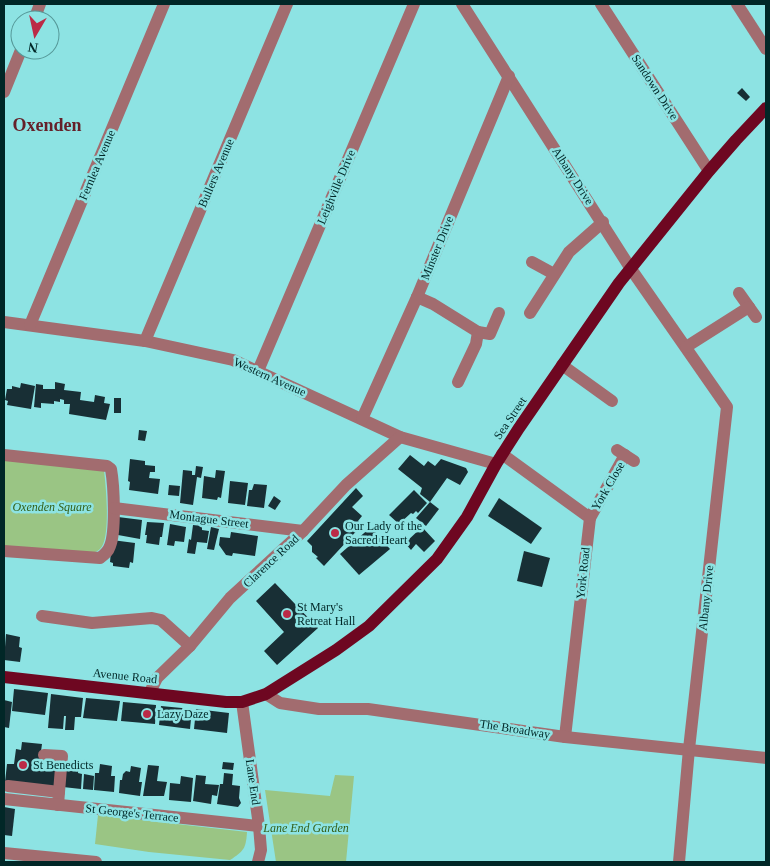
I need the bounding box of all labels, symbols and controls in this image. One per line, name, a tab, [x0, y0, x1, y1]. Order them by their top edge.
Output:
north arrow	[10, 10, 60, 60]
text: N	[27, 39, 39, 56]
street label: Sandown Drive	[629, 52, 681, 122]
district label: Oxenden	[12, 115, 82, 135]
street label: Fernlea Avenue	[76, 128, 118, 202]
street label: Bullers Avenue	[195, 136, 237, 210]
street label: Albany Drive	[549, 145, 597, 207]
street label: Leighville Drive	[314, 148, 358, 226]
street label: Minster Drive	[418, 214, 456, 282]
street label: Western Avenue	[232, 355, 308, 399]
street label: Sea Street	[491, 394, 530, 442]
street label: York Close	[588, 459, 628, 513]
park label: Oxenden Square	[12, 500, 92, 514]
street label: Montague Street	[169, 507, 250, 531]
place label: Our Lady of the Sacred Heart	[345, 519, 422, 547]
marker: Our Lady of the Sacred Heart	[329, 527, 341, 539]
street label: Clarence Road	[240, 532, 302, 590]
street label: York Road	[573, 547, 593, 599]
street label: Albany Drive	[696, 565, 716, 631]
place label: St Mary's Retreat Hall	[297, 600, 356, 628]
marker: St Mary's Retreat Hall	[281, 608, 293, 620]
street label: Avenue Road	[92, 666, 158, 686]
place label: Lazy Daze	[157, 707, 209, 721]
marker: Lazy Daze	[141, 708, 153, 720]
street label: The Broadway	[479, 717, 551, 741]
place label: St Benedicts	[33, 758, 94, 772]
street label: Lane End	[243, 758, 263, 806]
marker: St Benedicts	[17, 759, 29, 771]
street label: St George's Terrace	[85, 801, 179, 825]
park label: Lane End Garden	[262, 821, 349, 835]

